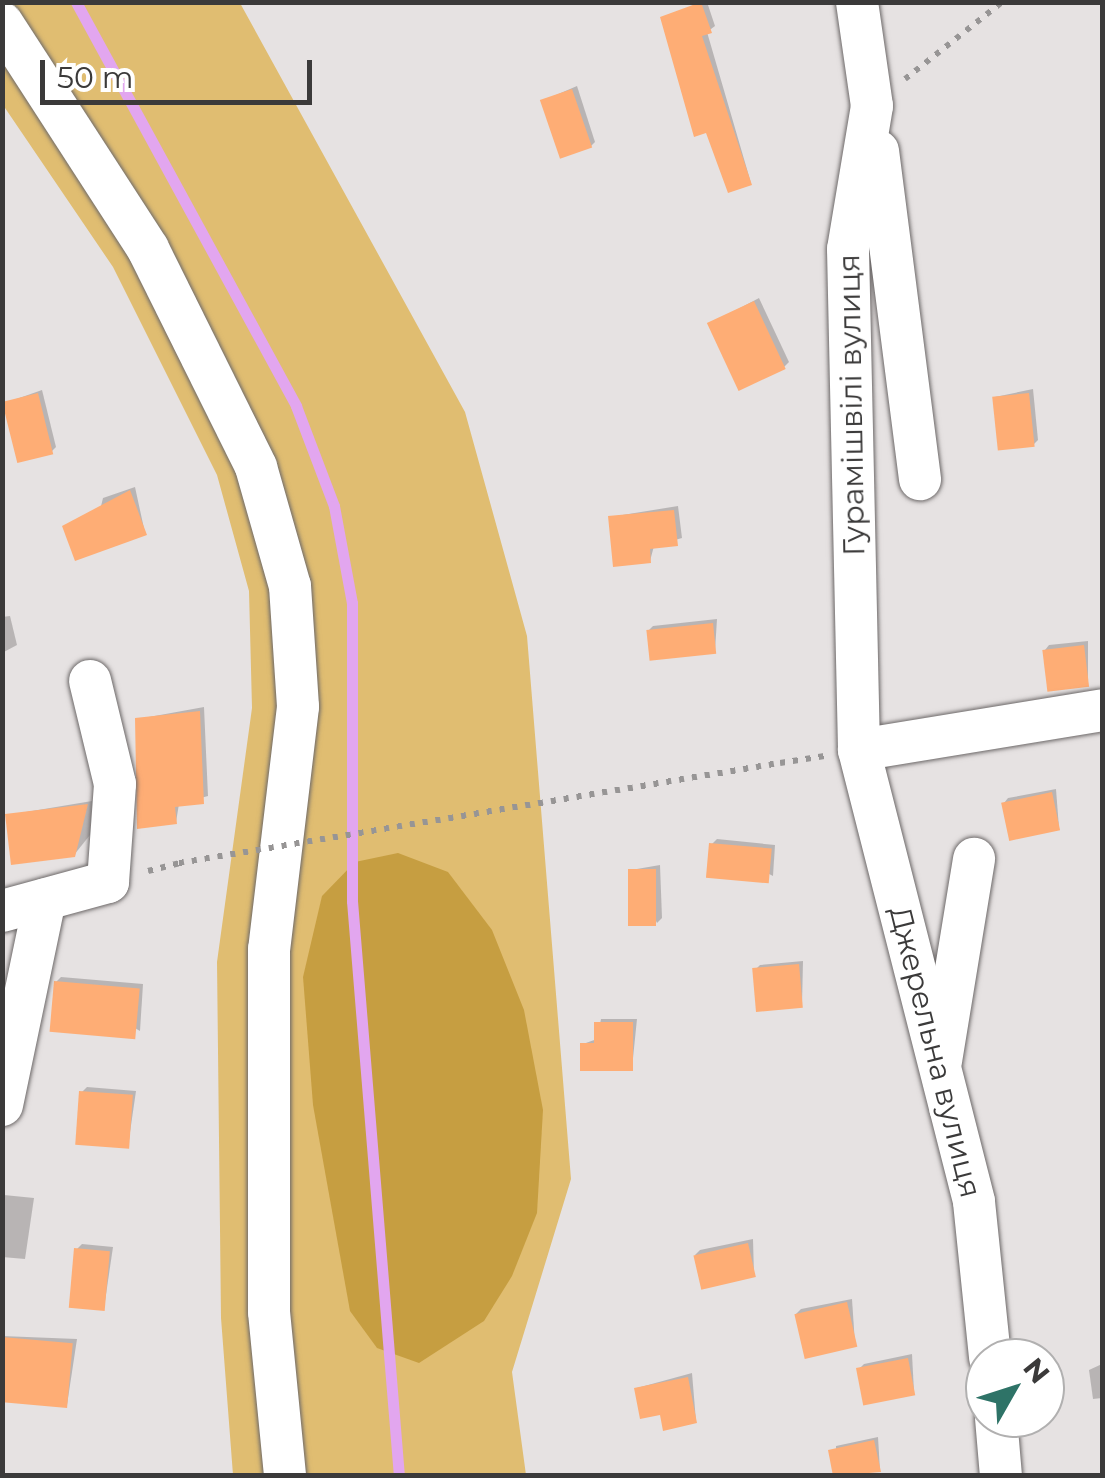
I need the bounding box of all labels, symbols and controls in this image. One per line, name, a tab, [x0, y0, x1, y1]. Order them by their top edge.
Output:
scale bar	[45, 40, 318, 102]
text: 50 m	[57, 59, 134, 96]
street label: Гурамішвілі вулиця	[831, 254, 873, 556]
street label: Джерельна вулиця	[881, 903, 989, 1201]
north arrow	[965, 1338, 1065, 1438]
text: N	[1016, 1351, 1057, 1390]

